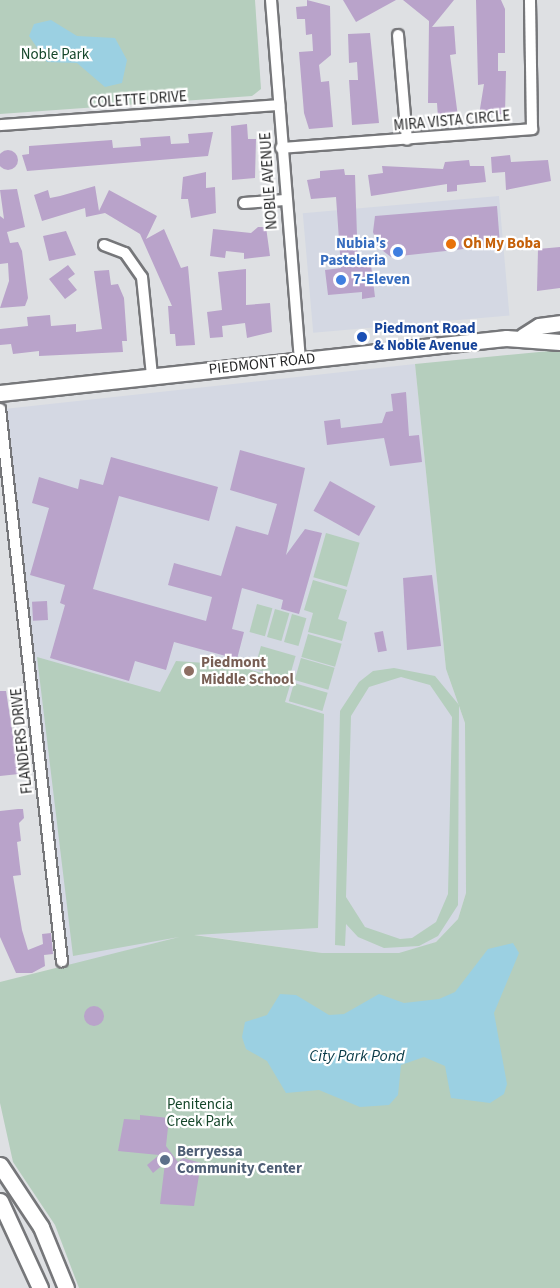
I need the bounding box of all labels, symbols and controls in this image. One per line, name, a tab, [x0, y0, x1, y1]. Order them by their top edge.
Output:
park label: Noble Park	[21, 46, 89, 64]
street label: COLETTE DRIVE	[89, 88, 187, 112]
street label: MIRA VISTA CIRCLE	[393, 107, 511, 135]
street label: NOBLE AVENUE	[257, 132, 281, 230]
place label: Nubia's Pasteleria	[320, 234, 386, 269]
place label: Oh My Boba	[463, 235, 541, 253]
marker: Oh My Boba	[444, 237, 458, 251]
marker: Nubia's Pasteleria	[391, 245, 405, 259]
place label: 7-Eleven	[353, 271, 410, 289]
marker: 7-Eleven	[334, 273, 348, 287]
place label: Piedmont Road & Noble Avenue	[374, 319, 478, 354]
marker: Piedmont Road & Noble Avenue	[355, 330, 369, 344]
street label: PIEDMONT ROAD	[208, 349, 316, 379]
place label: Piedmont Middle School	[201, 653, 294, 688]
marker: Piedmont Middle School	[182, 664, 196, 678]
street label: FLANDERS DRIVE	[7, 687, 37, 795]
water label: City Park Pond	[309, 1046, 405, 1066]
park label: Penitencia Creek Park	[167, 1095, 233, 1130]
place label: Berryessa Community Center	[177, 1142, 302, 1177]
marker: Berryessa Community Center	[158, 1153, 172, 1167]

